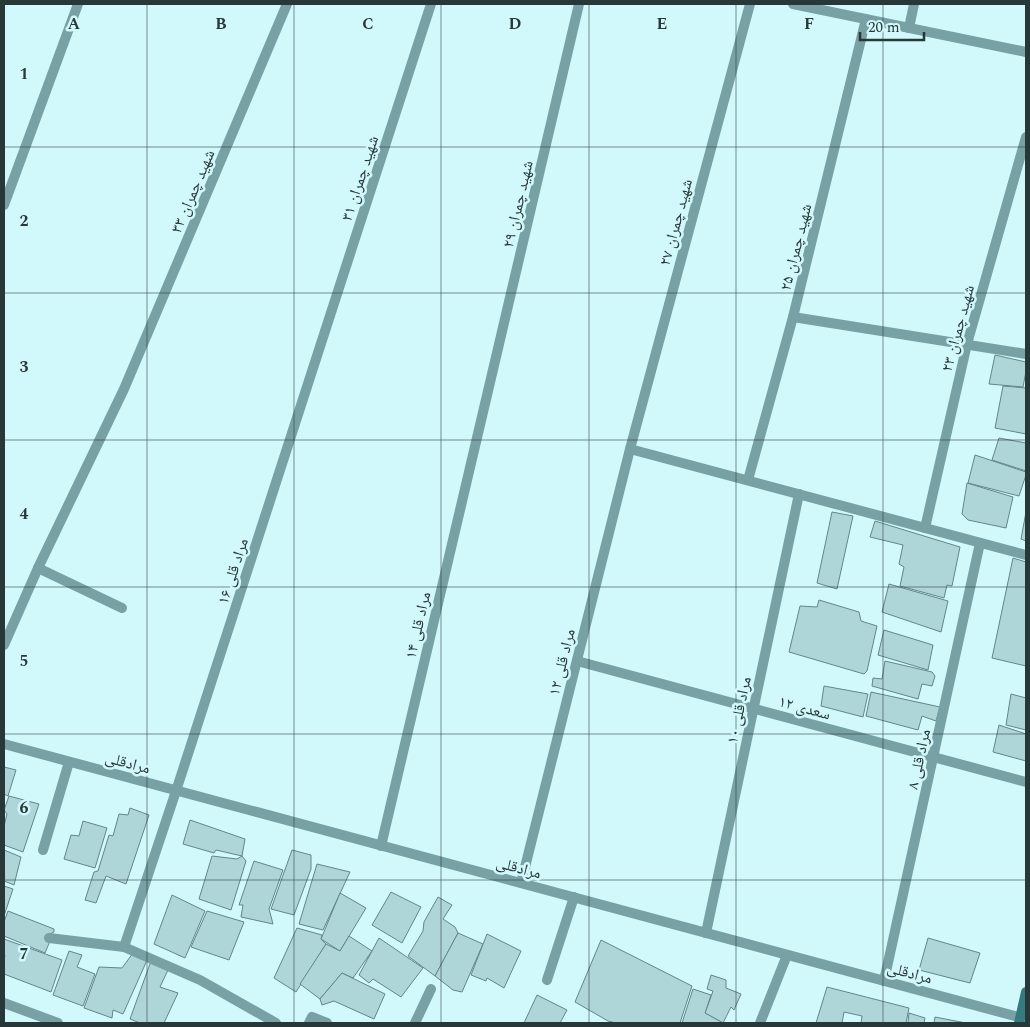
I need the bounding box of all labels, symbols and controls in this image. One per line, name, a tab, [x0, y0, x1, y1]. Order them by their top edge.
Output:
scale bar	[860, 10, 924, 42]
text: A	[68, 12, 81, 36]
text: B	[215, 12, 227, 36]
text: C	[362, 12, 374, 36]
text: D	[509, 12, 522, 36]
text: E	[657, 12, 667, 36]
text: F	[804, 12, 814, 36]
text: 20 m	[868, 16, 900, 39]
text: 1	[20, 62, 28, 86]
street label: شهید چمران ۳۱	[335, 132, 385, 224]
street label: شهید چمران ۳۳	[165, 146, 221, 237]
street label: شهید چمران ۲۹	[496, 158, 540, 250]
street label: شهید چمران ۲۷	[653, 176, 699, 268]
street label: شهید چمران ۲۵	[774, 201, 818, 293]
text: 2	[20, 209, 29, 233]
street label: شهید چمران ۲۳	[935, 282, 981, 374]
text: 3	[20, 355, 29, 379]
text: 4	[20, 502, 29, 526]
street label: مراد قلی ۱۶	[211, 535, 255, 607]
street label: مراد قلی ۱۴	[399, 589, 437, 661]
street label: مراد قلی ۱۲	[542, 626, 582, 698]
text: 5	[20, 649, 28, 673]
street label: مراد قلی ۱۰	[720, 674, 758, 746]
street label: سعدی ۱۲	[776, 690, 833, 726]
street label: مراد قلی ۸	[901, 727, 937, 792]
street label: مرادقلی	[103, 745, 153, 780]
text: 6	[20, 796, 29, 820]
street label: مرادقلی	[494, 850, 544, 885]
text: 7	[20, 942, 29, 966]
street label: مرادقلی	[885, 955, 935, 990]

